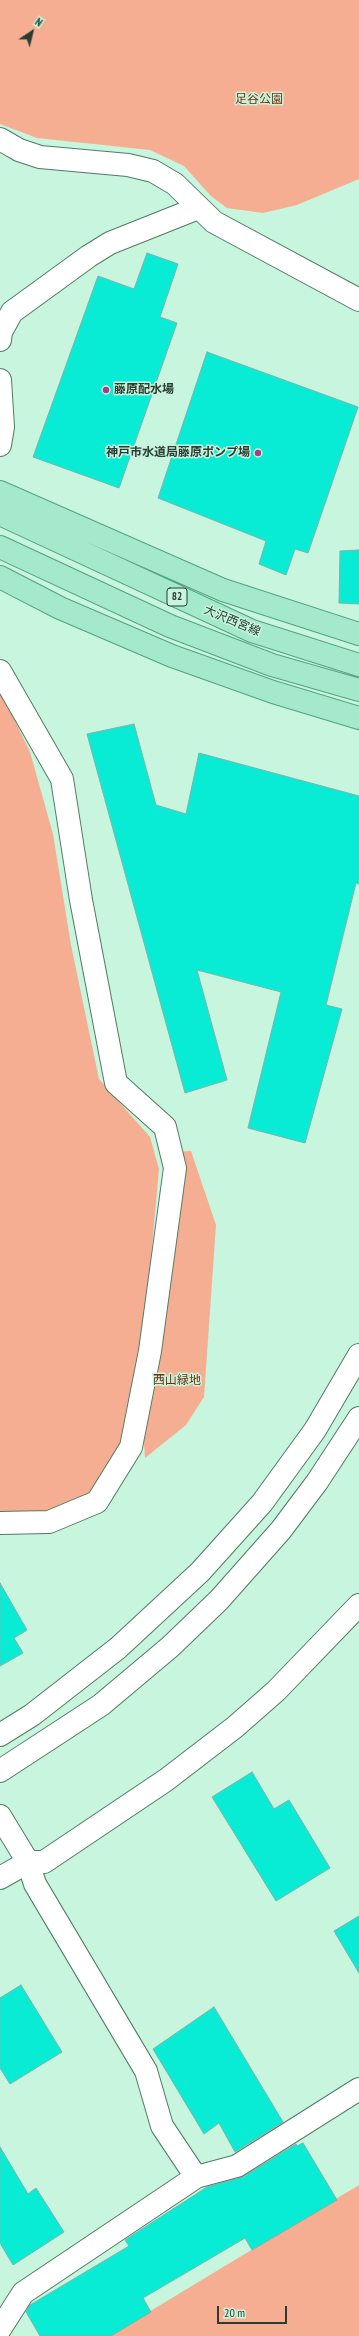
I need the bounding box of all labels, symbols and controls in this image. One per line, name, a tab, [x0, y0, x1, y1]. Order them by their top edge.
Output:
north arrow	[12, 12, 52, 52]
text: N	[32, 15, 45, 30]
park label: 足谷公園	[235, 93, 283, 107]
place label: 藤原配水場	[114, 383, 174, 397]
marker: 藤原配水場	[101, 385, 111, 395]
place label: 神戸市水道局藤原ポンプ場	[106, 446, 250, 460]
marker: 神戸市水道局藤原ポンプ場	[253, 448, 263, 458]
road number: 82	[167, 588, 187, 606]
street label: 大沢西宮線	[202, 603, 262, 639]
park label: 西山緑地	[153, 1374, 201, 1388]
scale bar	[219, 2298, 289, 2324]
text: 20 m	[224, 2305, 245, 2320]

